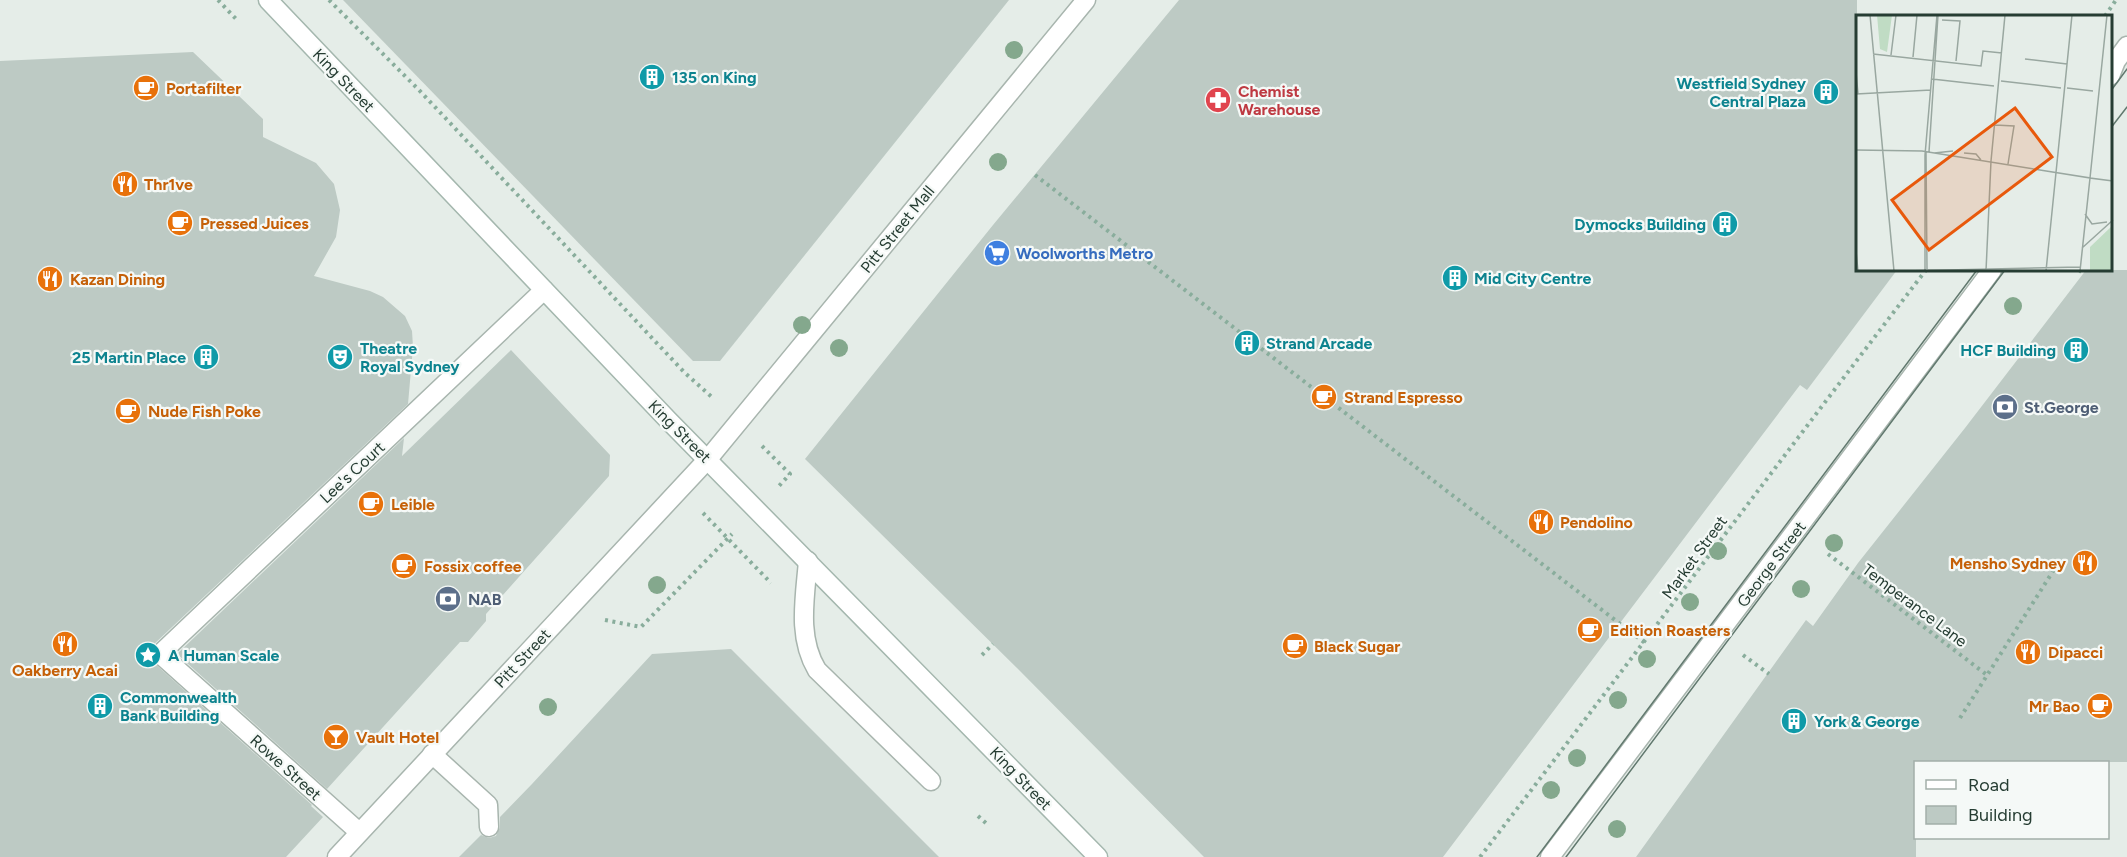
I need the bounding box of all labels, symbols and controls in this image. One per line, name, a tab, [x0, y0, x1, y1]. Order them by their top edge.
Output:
inset map	[1856, 15, 2112, 272]
street label: King Street	[309, 45, 378, 116]
building icon: 135 on King	[637, 62, 667, 92]
place label: 135 on King	[672, 68, 757, 87]
cafe icon: Portafilter	[131, 73, 161, 103]
place label: Westfield Sydney Central Plaza	[1677, 74, 1807, 111]
building icon: Westfield Sydney Central Plaza	[1811, 77, 1841, 107]
place label: Portafilter	[166, 79, 241, 98]
place label: Chemist Warehouse	[1238, 82, 1320, 119]
pharmacy icon: Chemist Warehouse	[1203, 85, 1233, 115]
restaurant icon: Thr1ve	[110, 169, 140, 199]
place label: Thr1ve	[144, 175, 193, 194]
street label: Pitt Street Mall	[856, 182, 938, 277]
cafe icon: Pressed Juices	[165, 208, 195, 238]
building icon: Dymocks Building	[1710, 209, 1740, 239]
place label: Pressed Juices	[200, 214, 309, 233]
place label: Dymocks Building	[1574, 215, 1706, 234]
supermarket icon: Woolworths Metro	[982, 238, 1012, 268]
place label: Woolworths Metro	[1016, 244, 1153, 263]
building icon: Mid City Centre	[1440, 263, 1470, 293]
restaurant icon: Kazan Dining	[35, 264, 65, 294]
place label: Mid City Centre	[1474, 269, 1592, 288]
place label: Kazan Dining	[70, 270, 165, 289]
building icon: Strand Arcade	[1232, 328, 1262, 358]
place label: Strand Arcade	[1266, 334, 1372, 353]
building icon: HCF Building	[2061, 335, 2091, 365]
place label: Theatre Royal Sydney	[360, 339, 460, 376]
place label: HCF Building	[1960, 341, 2056, 360]
building icon: 25 Martin Place	[191, 342, 221, 372]
theatre icon: Theatre Royal Sydney	[325, 342, 355, 372]
place label: 25 Martin Place	[72, 348, 186, 367]
cafe icon: Strand Espresso	[1309, 382, 1339, 412]
place label: Strand Espresso	[1344, 388, 1463, 407]
bank icon: St.George	[1990, 392, 2020, 422]
cafe icon: Nude Fish Poke	[113, 396, 143, 426]
street label: King Street	[644, 396, 715, 467]
place label: St.George	[2024, 398, 2099, 417]
place label: Nude Fish Poke	[148, 402, 261, 421]
street label: Lee's Court	[316, 438, 389, 507]
cafe icon: Leible	[356, 489, 386, 519]
place label: Leible	[391, 495, 435, 514]
restaurant icon: Pendolino	[1526, 507, 1556, 537]
street label: Market Street	[1658, 512, 1731, 603]
place label: Pendolino	[1560, 513, 1633, 532]
street label: George Street	[1733, 518, 1810, 611]
restaurant icon: Mensho Sydney	[2070, 548, 2100, 578]
cafe icon: Fossix coffee	[389, 551, 419, 581]
place label: Mensho Sydney	[1950, 554, 2067, 573]
place label: Fossix coffee	[424, 557, 522, 576]
street label: Temperance Lane	[1859, 560, 1971, 651]
bank icon: NAB	[433, 584, 463, 614]
place label: NAB	[468, 590, 502, 609]
cafe icon: Edition Roasters	[1575, 615, 1605, 645]
place label: Edition Roasters	[1610, 621, 1731, 640]
street label: Pitt Street	[490, 625, 554, 692]
restaurant icon: Oakberry Acai	[50, 629, 80, 659]
cafe icon: Black Sugar	[1280, 631, 1310, 661]
place label: Black Sugar	[1314, 637, 1400, 656]
restaurant icon: Dipacci	[2013, 637, 2043, 667]
place icon: A Human Scale	[133, 640, 163, 670]
place label: Dipacci	[2048, 643, 2103, 662]
place label: A Human Scale	[168, 646, 280, 665]
place label: Oakberry Acai	[12, 661, 118, 680]
place label: Commonwealth Bank Building	[120, 688, 237, 725]
building icon: Commonwealth Bank Building	[85, 691, 115, 721]
cafe icon: Mr Bao	[2085, 691, 2115, 721]
place label: Mr Bao	[2029, 697, 2080, 716]
building icon: York & George	[1779, 706, 1809, 736]
place label: York & George	[1814, 712, 1920, 731]
bar icon: Vault Hotel	[321, 722, 351, 752]
place label: Vault Hotel	[356, 728, 439, 747]
street label: Rowe Street	[246, 731, 325, 804]
street label: King Street	[986, 743, 1055, 814]
legend	[1914, 761, 2109, 839]
text: Road	[1968, 774, 2009, 796]
text: Building	[1968, 804, 2033, 826]

